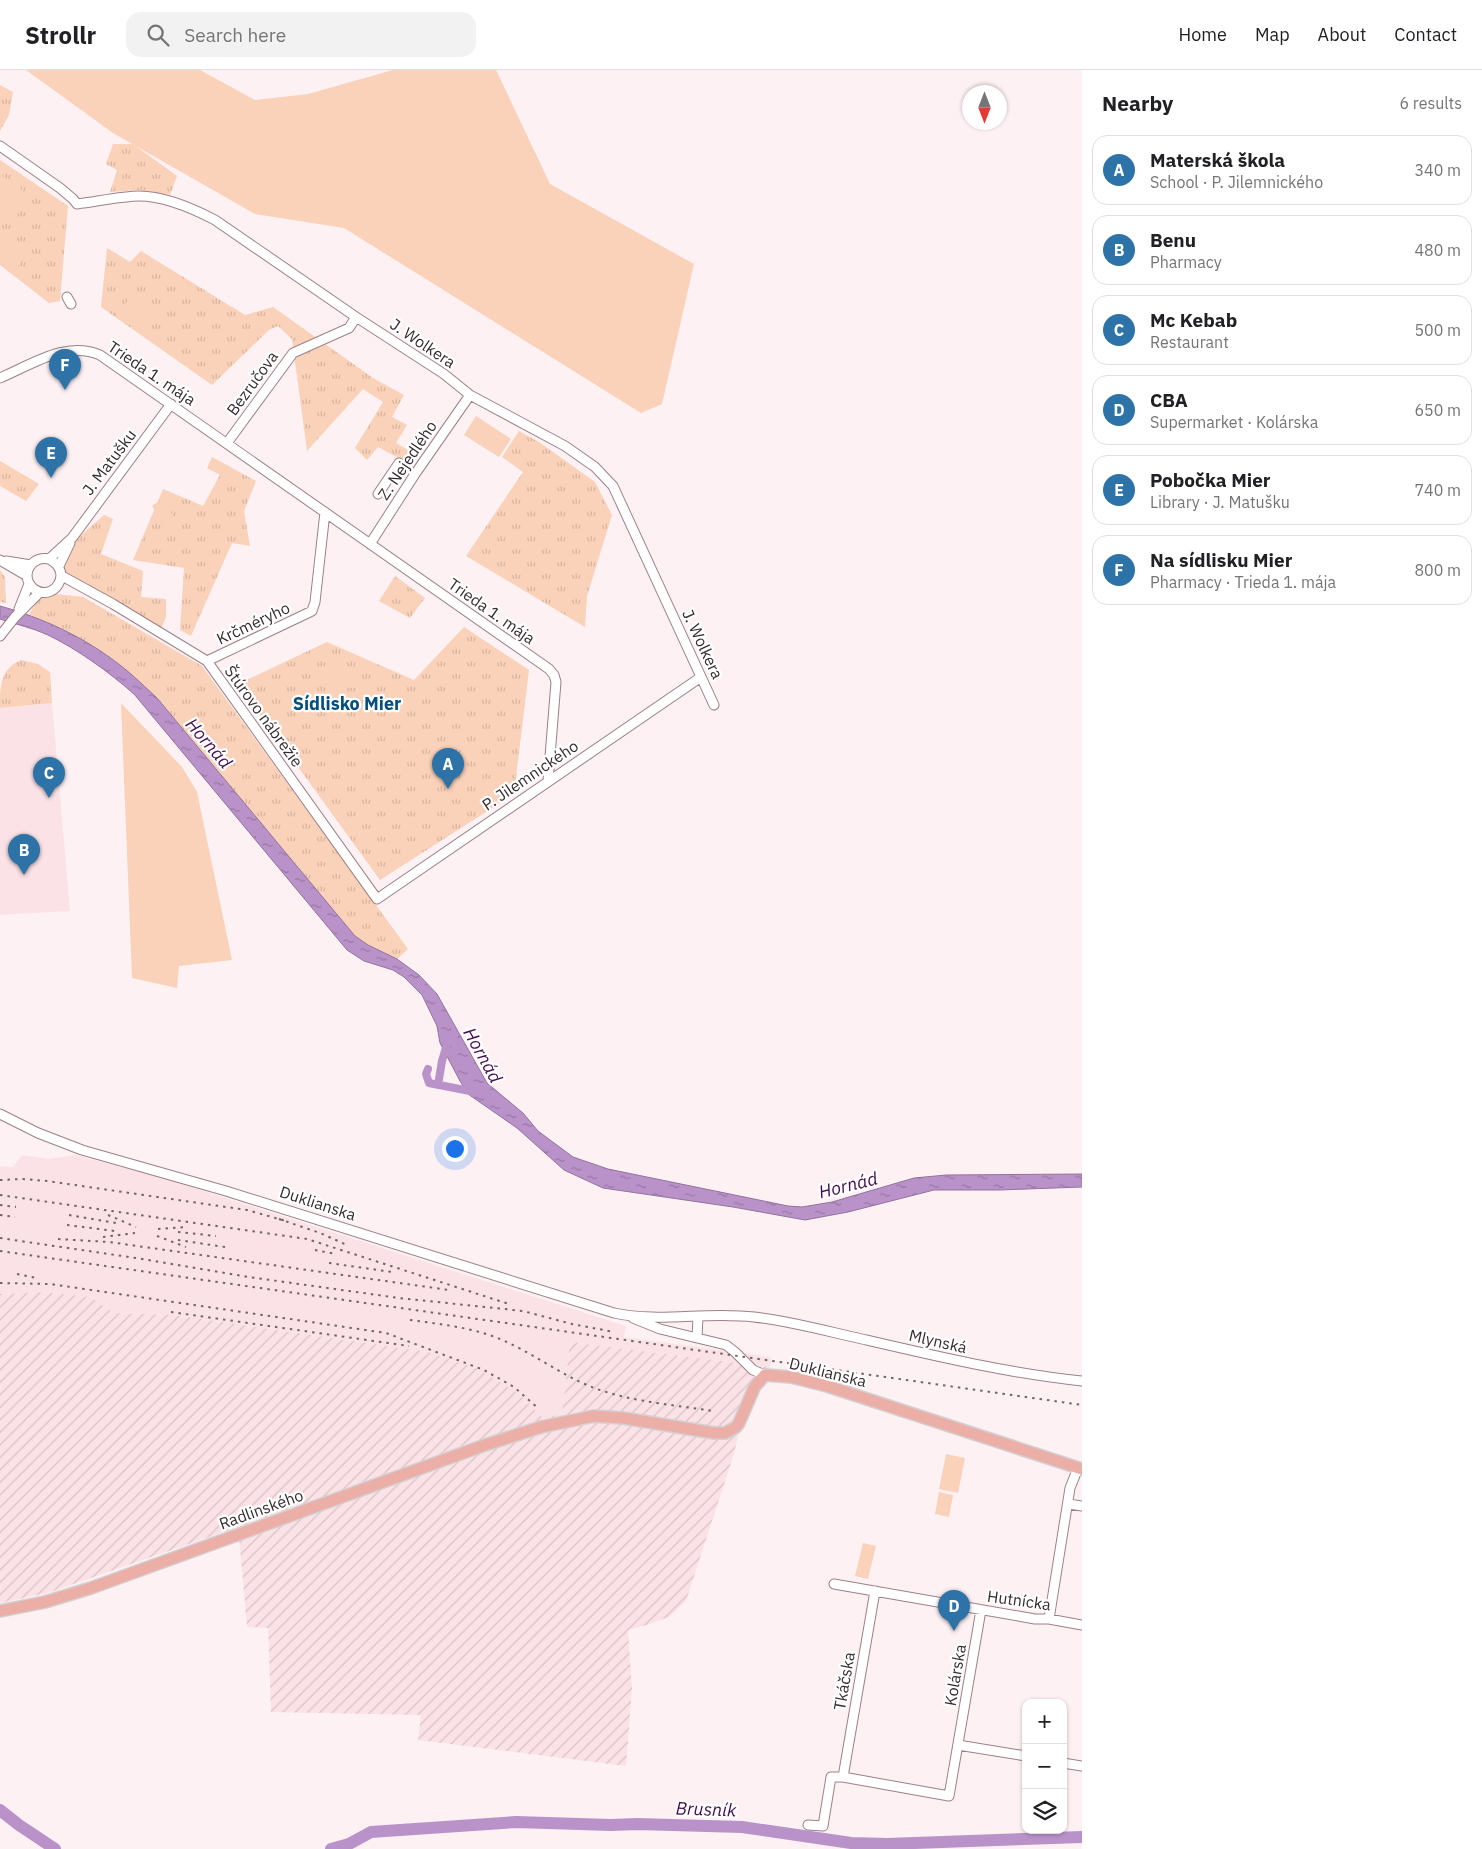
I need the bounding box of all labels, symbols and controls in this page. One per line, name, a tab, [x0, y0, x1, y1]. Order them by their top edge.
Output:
search box	[126, 12, 476, 57]
text: Strollr	[25, 19, 96, 51]
icon: search	[144, 21, 172, 49]
text: Search here	[184, 23, 286, 47]
text: Home	[1179, 23, 1227, 46]
text: Map	[1255, 23, 1290, 46]
text: About	[1318, 23, 1366, 46]
text: Contact	[1394, 23, 1457, 46]
north arrow	[962, 85, 1007, 130]
text: Nearby	[1102, 89, 1173, 117]
text: 6 results	[1399, 93, 1462, 113]
text: Materská škola	[1150, 148, 1285, 172]
text: A	[1114, 160, 1124, 180]
text: 340 m	[1414, 160, 1461, 180]
text: School · P. Jilemnického	[1150, 172, 1323, 192]
text: Benu	[1150, 228, 1196, 252]
text: B	[1114, 240, 1124, 260]
text: 480 m	[1414, 240, 1461, 260]
text: Pharmacy	[1150, 252, 1222, 272]
text: Mc Kebab	[1150, 308, 1237, 332]
street label: J. Wolkera	[386, 314, 460, 372]
text: C	[1114, 320, 1124, 340]
text: 500 m	[1414, 320, 1461, 340]
text: Restaurant	[1150, 332, 1229, 352]
street label: Trieda 1. mája	[104, 336, 200, 410]
street label: Bezručova	[222, 347, 282, 419]
pin: F	[49, 349, 81, 390]
text: CBA	[1150, 388, 1188, 412]
text: D	[1113, 400, 1125, 420]
text: 650 m	[1414, 400, 1461, 420]
text: Supermarket · Kolárska	[1150, 412, 1318, 432]
street label: Z. Nejedlého	[373, 417, 441, 503]
street label: J. Matušku	[78, 425, 140, 499]
pin: E	[35, 437, 67, 478]
text: Pobočka Mier	[1150, 468, 1271, 492]
text: E	[1114, 480, 1124, 500]
text: 740 m	[1414, 480, 1461, 500]
text: Library · J. Matušku	[1150, 492, 1290, 512]
text: Na sídlisku Mier	[1150, 548, 1292, 572]
text: F	[1114, 560, 1124, 580]
text: 800 m	[1414, 560, 1461, 580]
text: Pharmacy · Trieda 1. mája	[1150, 572, 1336, 592]
street label: Trieda 1. mája	[445, 574, 540, 649]
street label: Krčméryho	[213, 597, 293, 649]
street label: J. Wolkera	[678, 606, 728, 682]
street label: Štúrovo nábrežie	[220, 661, 309, 771]
district label: Sídlisko Mier	[293, 692, 401, 715]
water label: Hornád	[181, 713, 238, 774]
street label: P. Jilemnického	[478, 735, 582, 815]
pin: A	[432, 748, 464, 789]
pin: C	[33, 757, 65, 798]
pin: B	[8, 834, 40, 875]
water label: Hornád	[458, 1023, 508, 1087]
your location	[442, 1136, 468, 1162]
water label: Hornád	[816, 1166, 880, 1203]
street label: Duklianska	[277, 1181, 359, 1225]
street label: Mlynská	[907, 1325, 969, 1357]
street label: Duklianska	[787, 1353, 869, 1391]
street label: Radlinského	[216, 1485, 306, 1533]
street label: Hutnícka	[986, 1586, 1053, 1614]
pin: D	[938, 1590, 970, 1631]
street label: Kolárska	[940, 1642, 970, 1707]
street label: Tkáčska	[829, 1650, 859, 1712]
map controls	[1022, 1699, 1067, 1834]
button: +	[1022, 1699, 1067, 1744]
button: −	[1022, 1744, 1067, 1789]
button: layers	[1022, 1789, 1067, 1834]
water label: Brusník	[675, 1796, 737, 1822]

